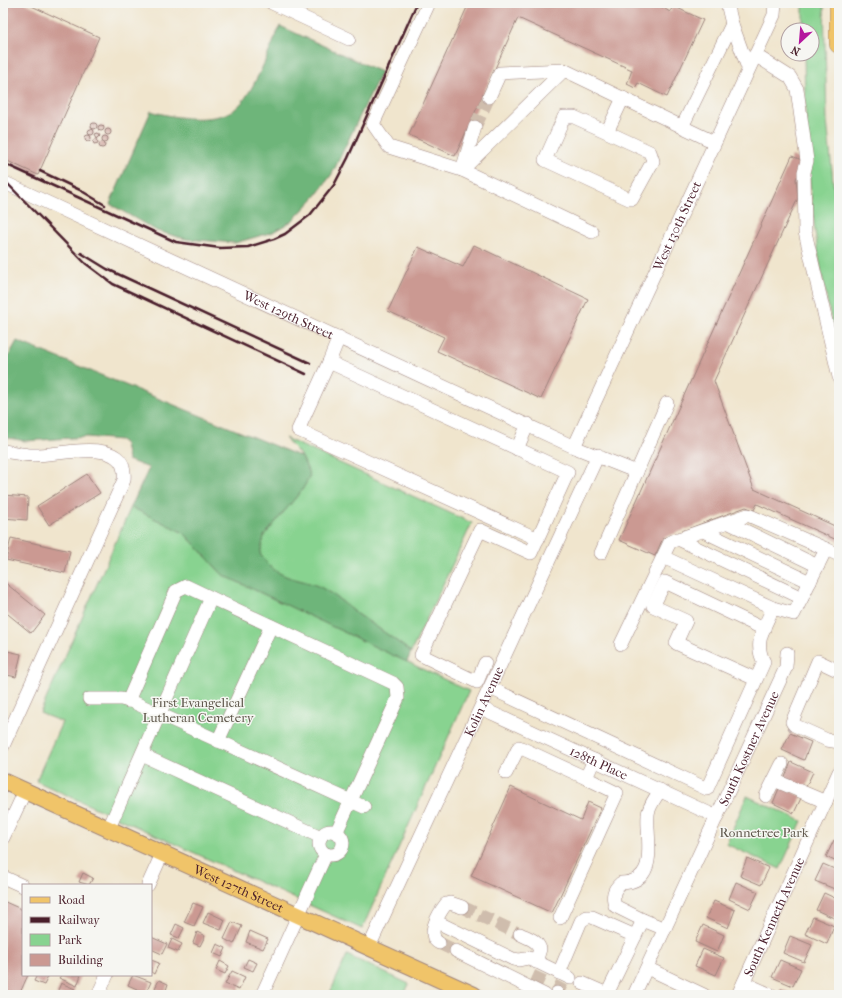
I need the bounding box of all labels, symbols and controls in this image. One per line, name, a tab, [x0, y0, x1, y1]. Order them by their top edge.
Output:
north arrow	[780, 22, 820, 62]
text: N	[789, 43, 802, 58]
street label: West 130th Street	[649, 178, 704, 274]
street label: West 129th Street	[240, 287, 336, 343]
street label: Kolin Avenue	[461, 664, 507, 739]
street label: South Kostner Avenue	[716, 688, 782, 808]
park label: First Evangelical Lutheran Cemetery	[142, 695, 255, 725]
street label: 128th Place	[567, 743, 631, 783]
park label: Ronnetree Park	[720, 825, 809, 840]
street label: South Kenneth Avenue	[740, 854, 808, 979]
street label: West 127th Street	[190, 861, 286, 916]
legend	[22, 884, 152, 976]
text: Road	[58, 893, 85, 907]
text: Railway	[58, 913, 100, 927]
text: Park	[58, 933, 83, 947]
text: Building	[58, 953, 103, 967]

